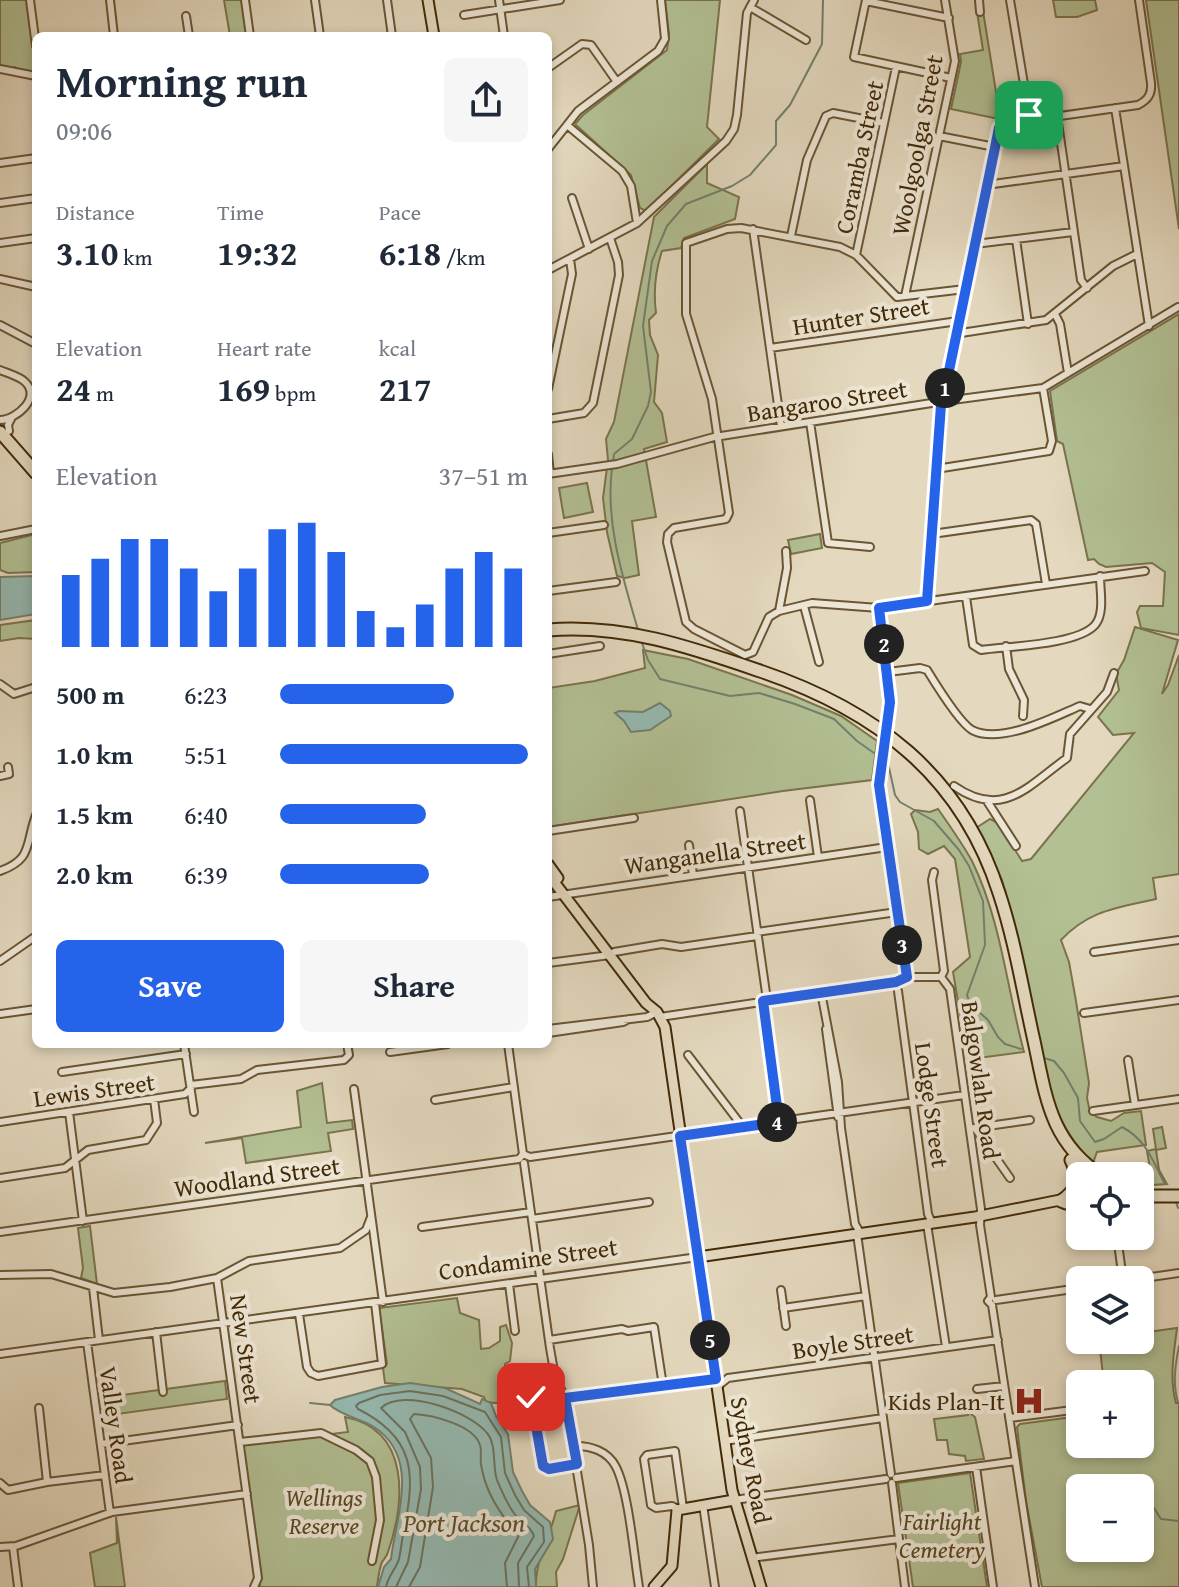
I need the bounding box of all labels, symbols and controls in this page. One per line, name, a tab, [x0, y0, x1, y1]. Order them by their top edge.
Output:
text: Morning run	[56, 49, 307, 113]
street label: Woolgoolga Street	[882, 51, 952, 238]
button: share	[444, 58, 528, 142]
street label: Coramba Street	[826, 77, 892, 237]
pin	[995, 81, 1063, 149]
icon: arrive	[1007, 93, 1051, 137]
text: 09:06	[56, 111, 112, 150]
text: Distance	[56, 196, 135, 228]
text: Time	[217, 196, 264, 228]
text: Pace	[379, 196, 421, 228]
text: 3.10	[56, 228, 118, 277]
text: 19:32	[217, 228, 297, 277]
text: 6:18	[379, 228, 441, 277]
text: km	[118, 241, 152, 273]
text: /km	[441, 241, 486, 273]
street label: Hunter Street	[790, 288, 932, 344]
text: Elevation	[56, 332, 142, 364]
text: Heart rate	[217, 332, 312, 364]
text: kcal	[379, 332, 416, 364]
text: 24	[56, 364, 91, 413]
text: 169	[217, 364, 270, 413]
text: 217	[379, 364, 432, 413]
pin: 1	[925, 368, 965, 408]
street label: Bangaroo Street	[744, 371, 910, 431]
text: 1	[939, 372, 951, 404]
text: m	[91, 377, 114, 409]
text: bpm	[270, 377, 316, 409]
text: Elevation	[56, 456, 158, 495]
text: 37–51 m	[439, 456, 528, 495]
pin: 2	[864, 624, 904, 664]
text: 2	[878, 628, 890, 660]
text: 500 m	[56, 675, 124, 714]
text: 6:23	[184, 675, 228, 714]
text: 1.0 km	[56, 735, 133, 774]
text: 5:51	[184, 735, 228, 774]
text: 1.5 km	[56, 795, 133, 834]
text: 6:40	[184, 795, 228, 834]
street label: Wanganella Street	[622, 823, 809, 883]
text: 2.0 km	[56, 855, 133, 894]
text: 6:39	[184, 855, 228, 894]
pin: 3	[882, 925, 922, 965]
text: 3	[896, 929, 908, 961]
button: Save	[56, 940, 284, 1032]
button: Share	[300, 940, 528, 1032]
street label: Balgowlah Road	[953, 999, 1009, 1162]
street label: Lodge Street	[906, 1040, 958, 1170]
street label: Lewis Street	[31, 1064, 157, 1116]
pin: 4	[757, 1102, 797, 1142]
text: 4	[771, 1106, 783, 1138]
street label: Woodland Street	[172, 1148, 343, 1206]
map controls	[1066, 1162, 1154, 1562]
button: locate	[1066, 1162, 1154, 1250]
street label: Condamine Street	[436, 1229, 620, 1289]
button: layers	[1066, 1266, 1154, 1354]
street label: New Street	[221, 1292, 271, 1406]
street label: Boyle Street	[790, 1316, 916, 1368]
pin: 5	[690, 1320, 730, 1360]
text: 5	[704, 1324, 716, 1356]
pin	[497, 1363, 565, 1431]
street label: Valley Road	[90, 1364, 142, 1486]
button: +	[1066, 1370, 1154, 1458]
icon: check	[509, 1375, 553, 1419]
place label: Kids Plan-It	[888, 1384, 1006, 1419]
hospital icon: Kids Plan-It	[1012, 1384, 1046, 1418]
street label: Sydney Road	[722, 1394, 780, 1527]
button: −	[1066, 1474, 1154, 1562]
park label: Wellings Reserve	[285, 1480, 363, 1543]
water label: Port Jackson	[402, 1503, 525, 1542]
park label: Fairlight Cemetery	[899, 1504, 985, 1567]

